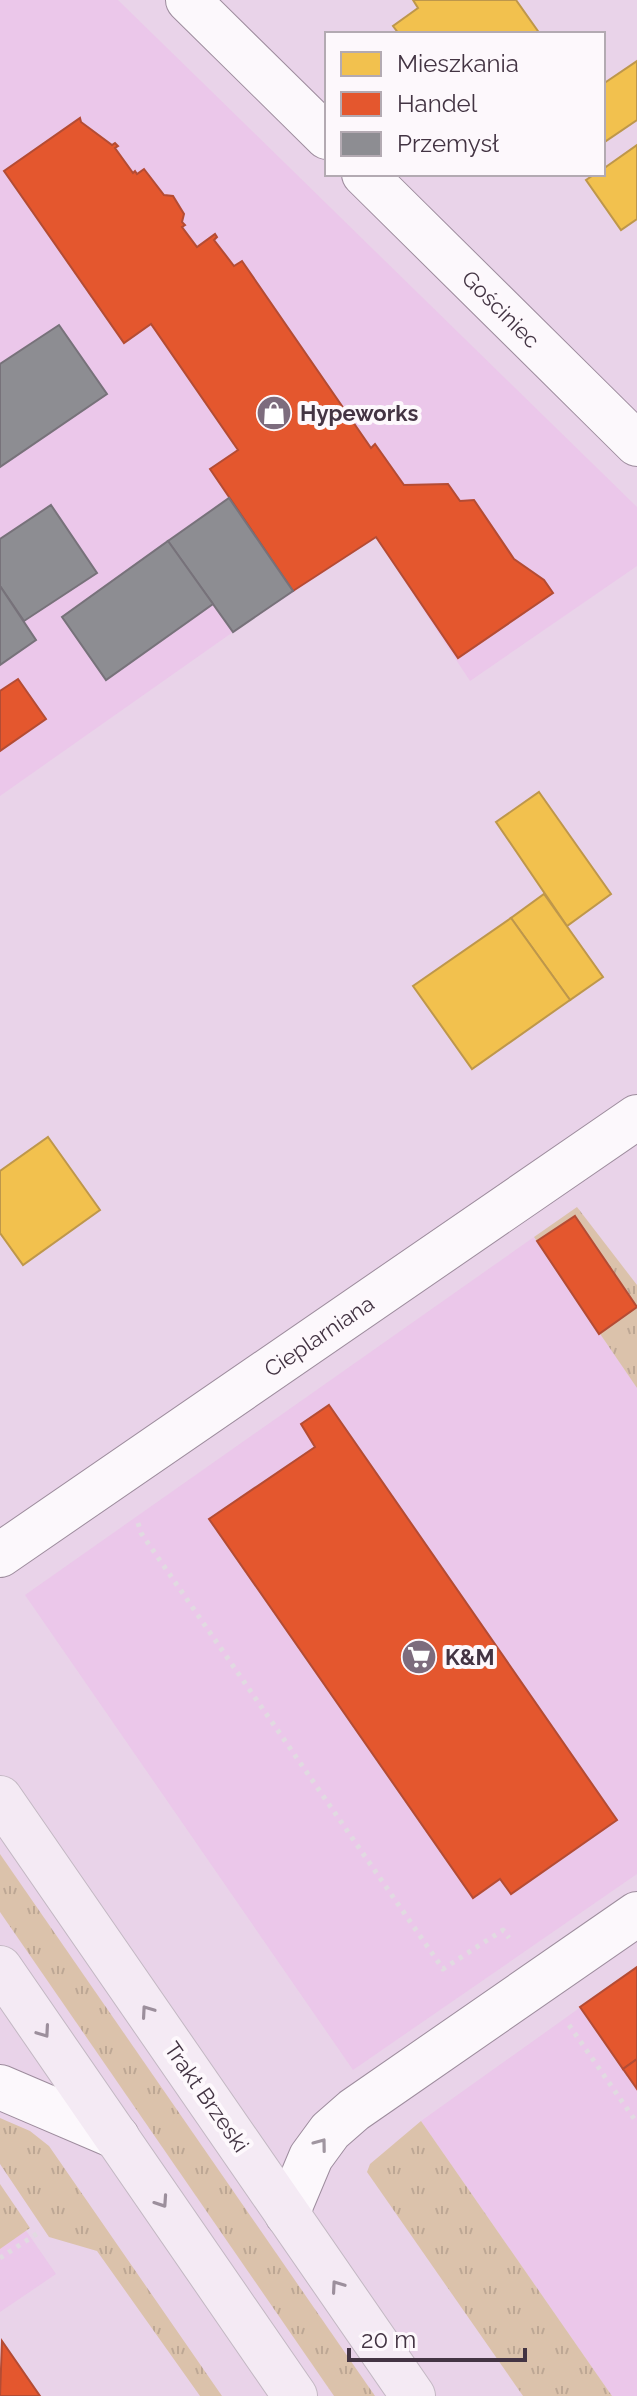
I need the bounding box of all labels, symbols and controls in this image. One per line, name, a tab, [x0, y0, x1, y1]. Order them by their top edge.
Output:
legend	[325, 32, 605, 176]
text: Mieszkania	[397, 49, 519, 78]
text: Handel	[397, 89, 478, 118]
text: Przemysł	[397, 129, 500, 158]
street label: Gościniec	[457, 265, 545, 353]
shop icon: Hypeworks	[255, 394, 293, 432]
place label: Hypeworks	[300, 400, 418, 426]
street label: Cieplarniana	[259, 1290, 379, 1382]
supermarket icon: K&M	[400, 1638, 438, 1676]
place label: K&M	[445, 1644, 494, 1670]
one-way arrow	[142, 2006, 157, 2020]
one-way arrow	[34, 2023, 49, 2037]
street label: Trakt Brzeski	[159, 2037, 255, 2157]
one-way arrow	[311, 2138, 325, 2152]
one-way arrow	[152, 2193, 167, 2207]
one-way arrow	[332, 2280, 347, 2294]
scale bar	[349, 2312, 525, 2362]
text: 20 m	[361, 2325, 416, 2354]

